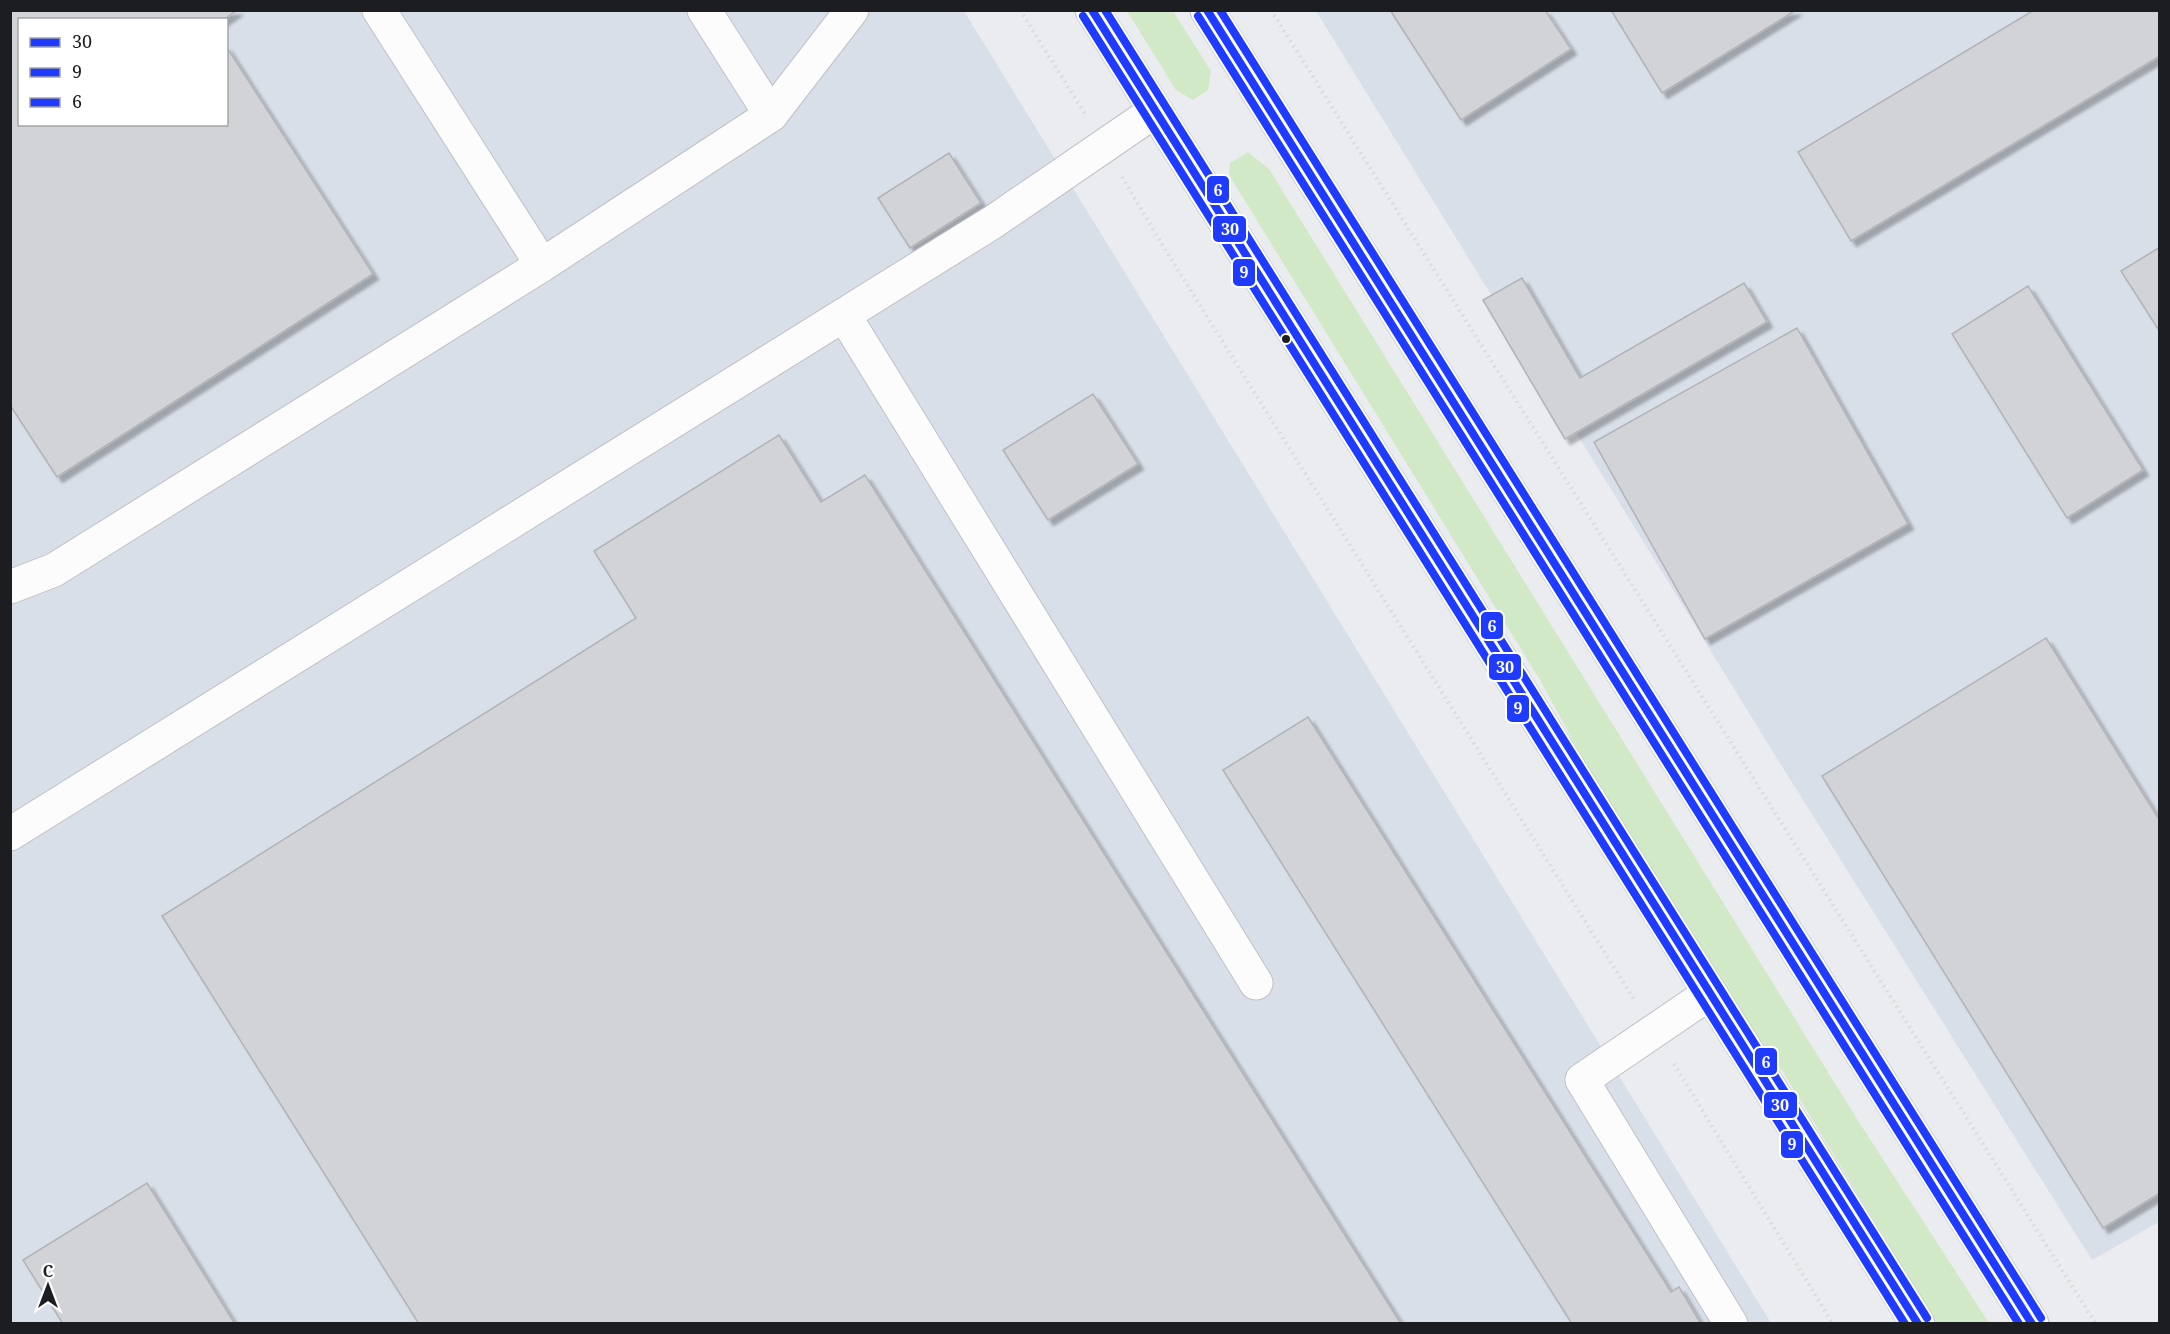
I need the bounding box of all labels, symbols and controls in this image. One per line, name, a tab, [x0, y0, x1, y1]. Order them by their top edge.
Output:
legend	[18, 18, 228, 126]
text: 30	[72, 29, 92, 53]
text: 9	[72, 59, 82, 83]
text: 6	[72, 89, 82, 113]
line badge: 6	[1206, 175, 1230, 204]
text: 6	[1213, 179, 1223, 201]
line badge: 30	[1212, 215, 1247, 243]
text: 30	[1221, 218, 1239, 240]
line badge: 9	[1232, 258, 1256, 287]
text: 9	[1239, 261, 1249, 283]
unlabelled marker	[1280, 333, 1292, 345]
line badge: 6	[1480, 611, 1504, 640]
text: 6	[1487, 615, 1497, 637]
line badge: 30	[1488, 653, 1522, 681]
text: 30	[1496, 656, 1514, 678]
line badge: 9	[1506, 694, 1530, 723]
text: 9	[1513, 697, 1523, 719]
line badge: 6	[1754, 1047, 1778, 1076]
text: 6	[1761, 1051, 1771, 1073]
line badge: 30	[1763, 1091, 1798, 1119]
text: 30	[1771, 1094, 1789, 1116]
line badge: 9	[1780, 1130, 1804, 1159]
text: 9	[1787, 1133, 1797, 1155]
north arrow	[18, 1256, 78, 1316]
text: С	[43, 1260, 53, 1282]

